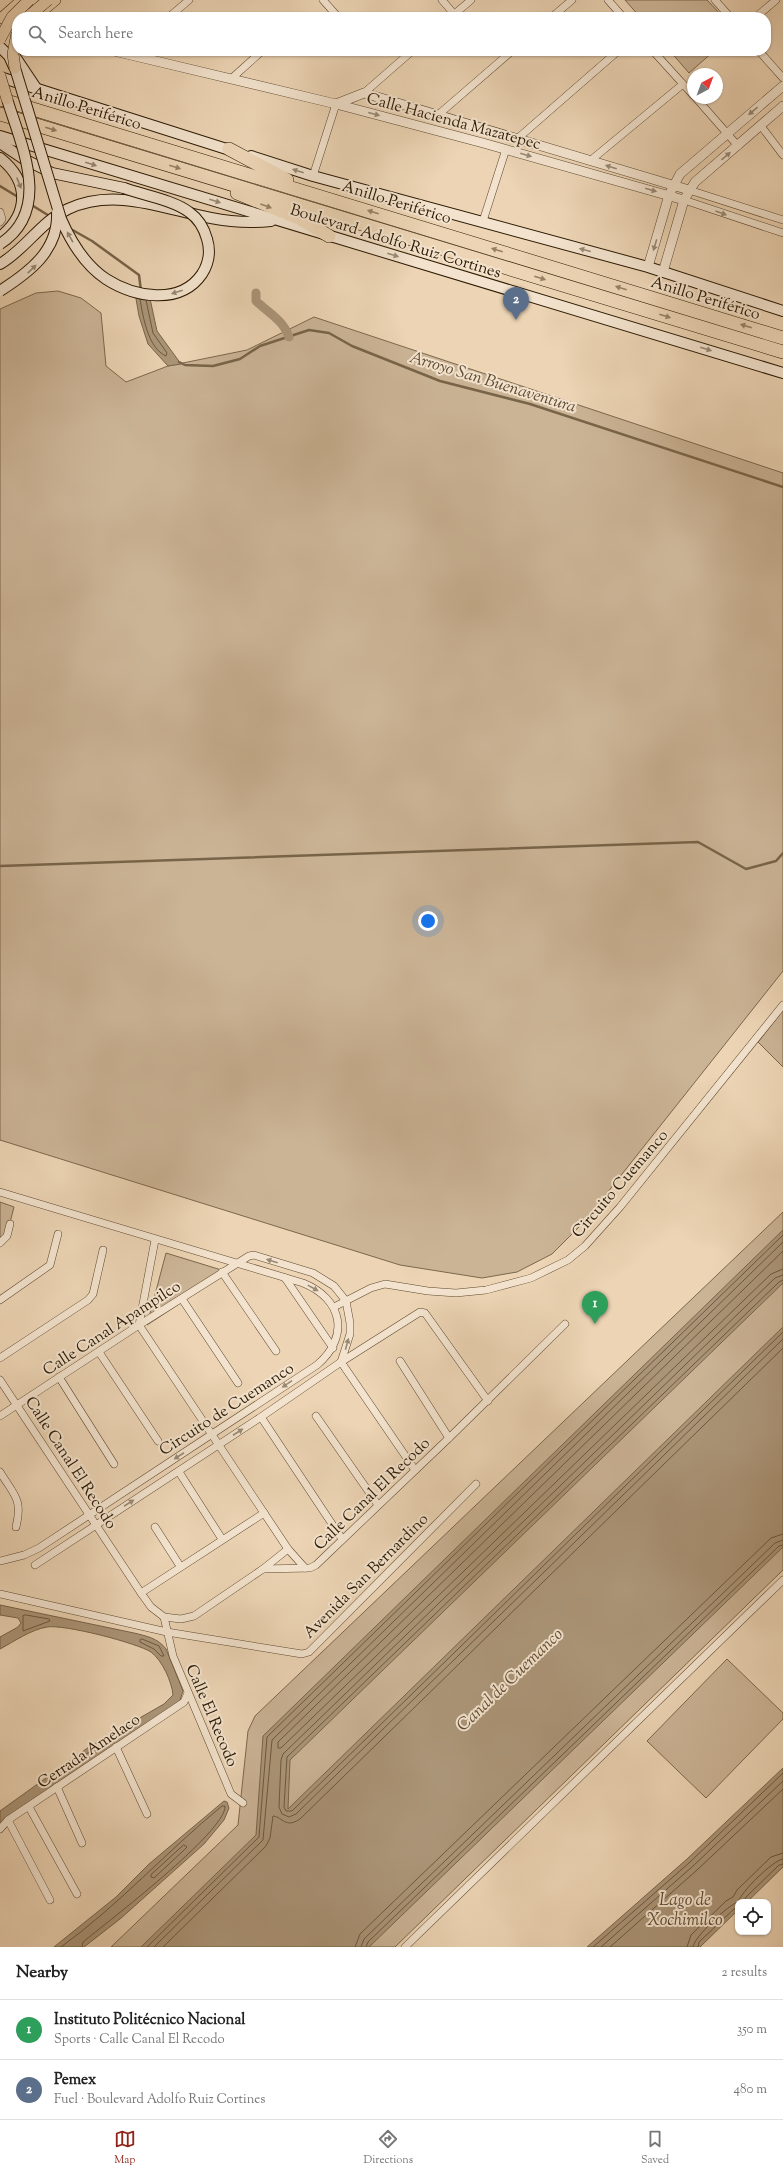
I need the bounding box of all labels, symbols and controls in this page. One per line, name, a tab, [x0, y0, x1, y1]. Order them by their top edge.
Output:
search box	[12, 12, 771, 56]
icon: search	[26, 23, 48, 45]
text: Search here	[58, 24, 133, 45]
north arrow	[687, 68, 723, 104]
street label: Anillo Periférico	[29, 82, 144, 137]
street label: Calle Hacienda Mazatepec	[364, 88, 543, 157]
one-way arrow	[748, 107, 759, 116]
one-way arrow	[368, 111, 380, 117]
one-way arrow	[45, 126, 57, 132]
one-way arrow	[721, 151, 731, 160]
one-way arrow	[520, 152, 532, 158]
one-way arrow	[85, 161, 97, 167]
one-way arrow	[169, 164, 181, 170]
one-way arrow	[605, 164, 617, 170]
one-way arrow	[292, 168, 304, 174]
street label: Anillo Periférico	[339, 176, 454, 231]
one-way arrow	[16, 178, 22, 190]
one-way arrow	[646, 187, 658, 193]
one-way arrow	[210, 198, 222, 204]
street label: Boulevard Adolfo Ruiz Cortines	[287, 199, 504, 285]
one-way arrow	[260, 203, 272, 209]
one-way arrow	[367, 209, 379, 215]
one-way arrow	[715, 211, 727, 217]
one-way arrow	[67, 231, 73, 243]
one-way arrow	[652, 239, 658, 251]
one-way arrow	[579, 246, 592, 252]
one-way arrow	[491, 247, 503, 253]
one-way arrow	[388, 252, 400, 258]
one-way arrow	[27, 264, 37, 273]
street label: Anillo Periférico	[648, 272, 763, 327]
one-way arrow	[535, 275, 547, 281]
one-way arrow	[615, 285, 627, 291]
pin: 2	[503, 287, 529, 320]
one-way arrow	[170, 289, 182, 295]
one-way arrow	[659, 313, 671, 319]
one-way arrow	[739, 323, 751, 329]
water label: Arroyo San Buenaventura	[406, 346, 579, 420]
one-way arrow	[700, 346, 712, 352]
your location	[418, 911, 438, 931]
street label: Circuito Cuemanco	[567, 1125, 675, 1244]
one-way arrow	[266, 1258, 278, 1264]
street label: Calle Canal Apampilco	[39, 1276, 186, 1382]
one-way arrow	[308, 1284, 319, 1291]
pin: 1	[582, 1291, 608, 1324]
one-way arrow	[344, 1337, 350, 1349]
street label: Circuito de Cuemanco	[155, 1358, 300, 1462]
one-way arrow	[282, 1380, 293, 1388]
street label: Calle Canal El Recodo	[18, 1392, 122, 1534]
one-way arrow	[233, 1428, 243, 1436]
street label: Calle Canal El Recodo	[309, 1433, 436, 1557]
one-way arrow	[174, 1452, 184, 1460]
one-way arrow	[123, 1500, 135, 1507]
street label: Avenida San Bernardino	[299, 1509, 435, 1645]
water label: Canal de Cuemanco	[452, 1623, 569, 1738]
street label: Calle El Recodo	[179, 1661, 243, 1771]
street label: Cerrada Amelaco	[33, 1709, 146, 1795]
water label: Lago de Xochimilco	[647, 1889, 723, 1933]
map controls	[735, 1899, 771, 1935]
button: locate	[735, 1899, 771, 1935]
text: Nearby	[16, 1961, 68, 1985]
text: 2 results	[722, 1964, 767, 1982]
text: Instituto Politécnico Nacional	[54, 2010, 245, 2031]
text: 1	[27, 2021, 31, 2039]
text: 350 m	[737, 2021, 767, 2039]
text: Sports · Calle Canal El Recodo	[54, 2031, 225, 2049]
text: Pemex	[54, 2070, 96, 2091]
text: 2	[26, 2081, 32, 2099]
text: 480 m	[734, 2081, 767, 2099]
text: Fuel · Boulevard Adolfo Ruiz Cortines	[54, 2091, 265, 2109]
tab: Map	[114, 2128, 136, 2168]
tab: Directions	[364, 2128, 413, 2168]
tab: Saved	[641, 2128, 669, 2168]

